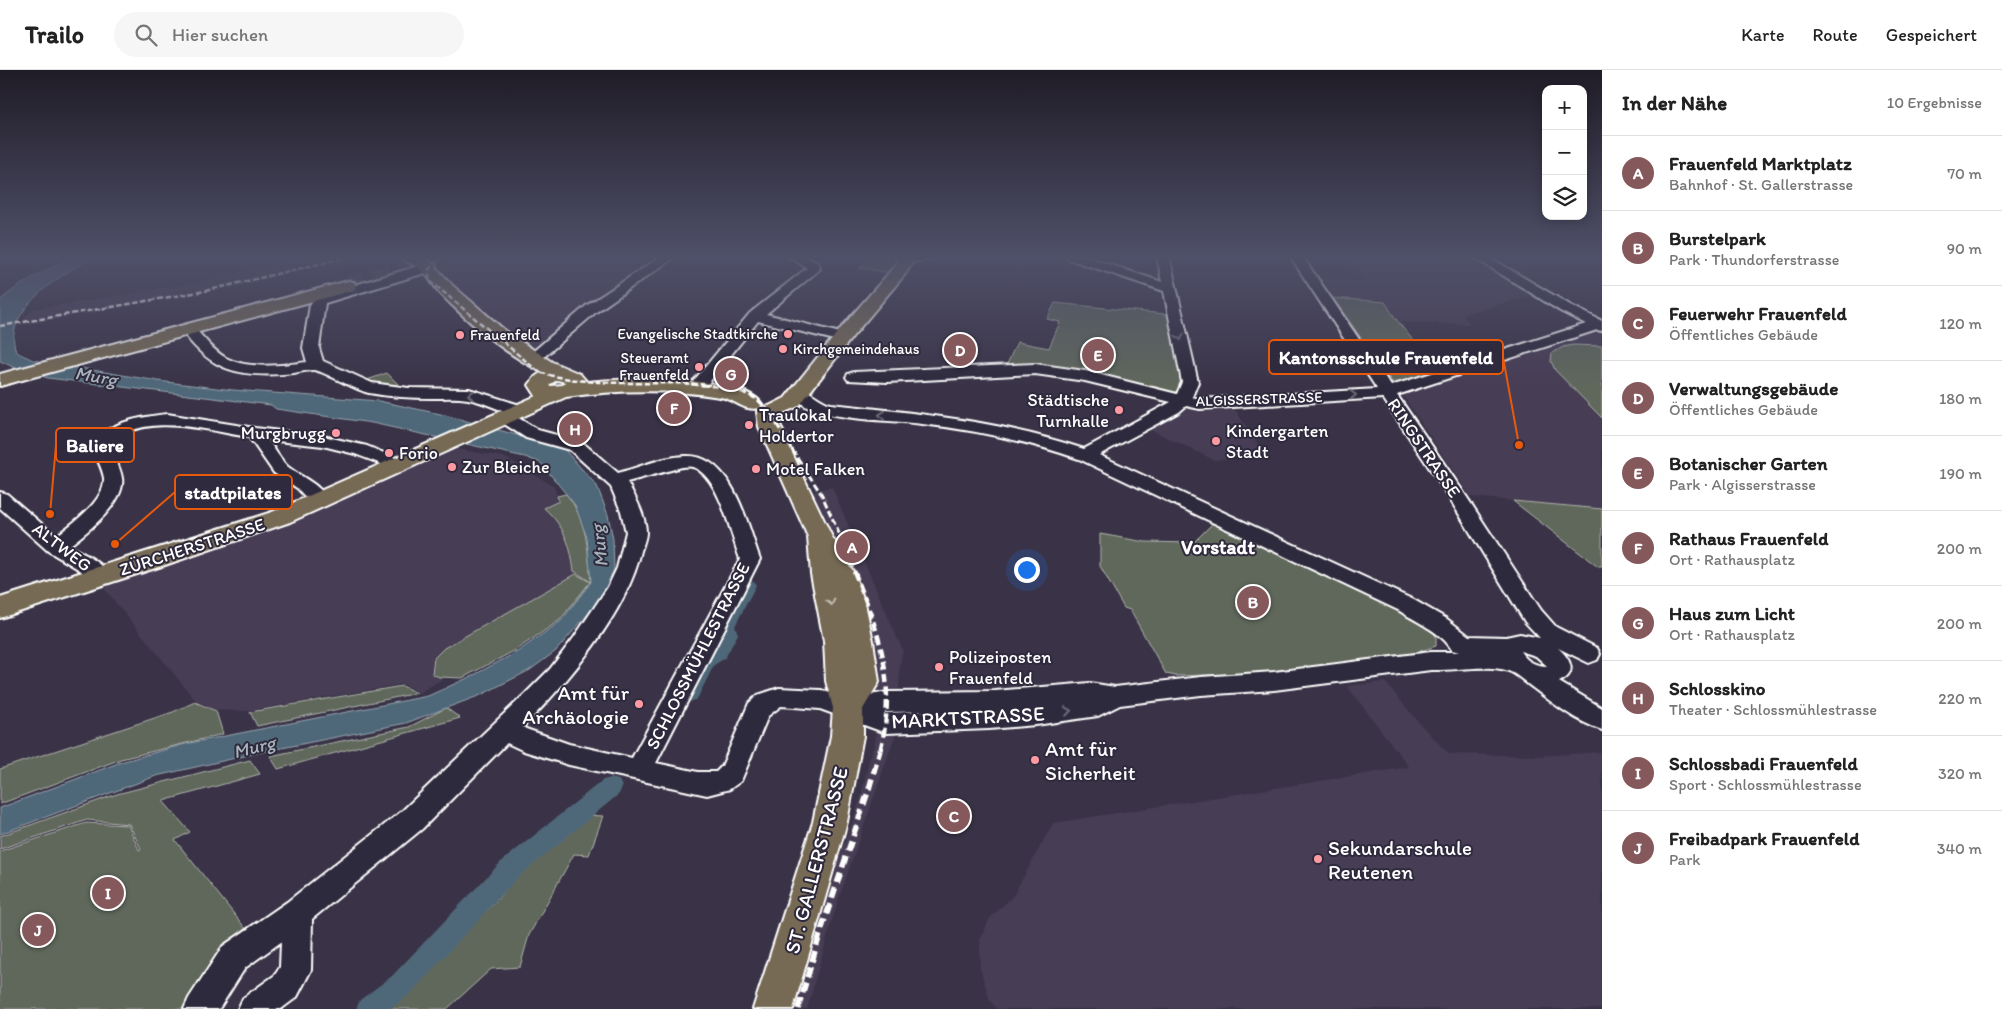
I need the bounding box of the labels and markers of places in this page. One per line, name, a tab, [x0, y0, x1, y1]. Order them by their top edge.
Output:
place label: Evangelische Stadtkirche	[618, 325, 778, 343]
place label: Frauenfeld	[470, 326, 540, 344]
marker: Evangelische Stadtkirche	[782, 328, 794, 340]
marker: Frauenfeld	[454, 329, 466, 341]
pin: D	[944, 331, 976, 369]
pin: E	[1082, 336, 1114, 374]
place label: Kirchgemeindehaus	[793, 340, 920, 358]
callout: Kantonsschule Frauenfeld	[1269, 340, 1503, 374]
marker: Kirchgemeindehaus	[777, 343, 789, 355]
place label: Steueramt Frauenfeld	[619, 349, 689, 384]
pin: G	[715, 355, 747, 393]
marker: Steueramt Frauenfeld	[693, 361, 705, 373]
pin: F	[658, 389, 690, 427]
place label: Städtische Turnhalle	[1027, 389, 1109, 432]
place label: Traulokal Holdertor	[759, 404, 834, 447]
marker: Städtische Turnhalle	[1113, 404, 1125, 416]
pin: H	[559, 410, 591, 448]
marker: Traulokal Holdertor	[743, 419, 755, 431]
place label: Kindergarten Stadt	[1226, 420, 1329, 463]
place label: Murgbrugg	[241, 422, 327, 444]
marker: Murgbrugg	[330, 427, 342, 439]
callout: Baliere	[56, 428, 134, 462]
marker: Kindergarten Stadt	[1210, 435, 1222, 447]
place label: Forio	[399, 442, 438, 464]
marker: Forio	[383, 447, 395, 459]
place label: Zur Bleiche	[462, 456, 550, 478]
place label: Motel Falken	[766, 458, 865, 480]
marker: Zur Bleiche	[446, 461, 458, 473]
marker: Motel Falken	[750, 463, 762, 475]
callout: stadtpilates	[175, 475, 292, 509]
pin: A	[836, 528, 868, 566]
pin: B	[1237, 583, 1269, 621]
place label: Polizeiposten Frauenfeld	[949, 646, 1051, 689]
marker: Polizeiposten Frauenfeld	[933, 661, 945, 673]
place label: Amt für Archäologie	[522, 680, 630, 729]
marker: Amt für Archäologie	[633, 698, 645, 710]
place label: Amt für Sicherheit	[1045, 736, 1136, 785]
marker: Amt für Sicherheit	[1029, 754, 1041, 766]
pin: C	[938, 797, 970, 835]
place label: Sekundarschule Reutenen	[1328, 835, 1472, 884]
marker: Sekundarschule Reutenen	[1312, 853, 1324, 865]
pin: I	[92, 874, 124, 912]
pin: J	[22, 911, 54, 949]

